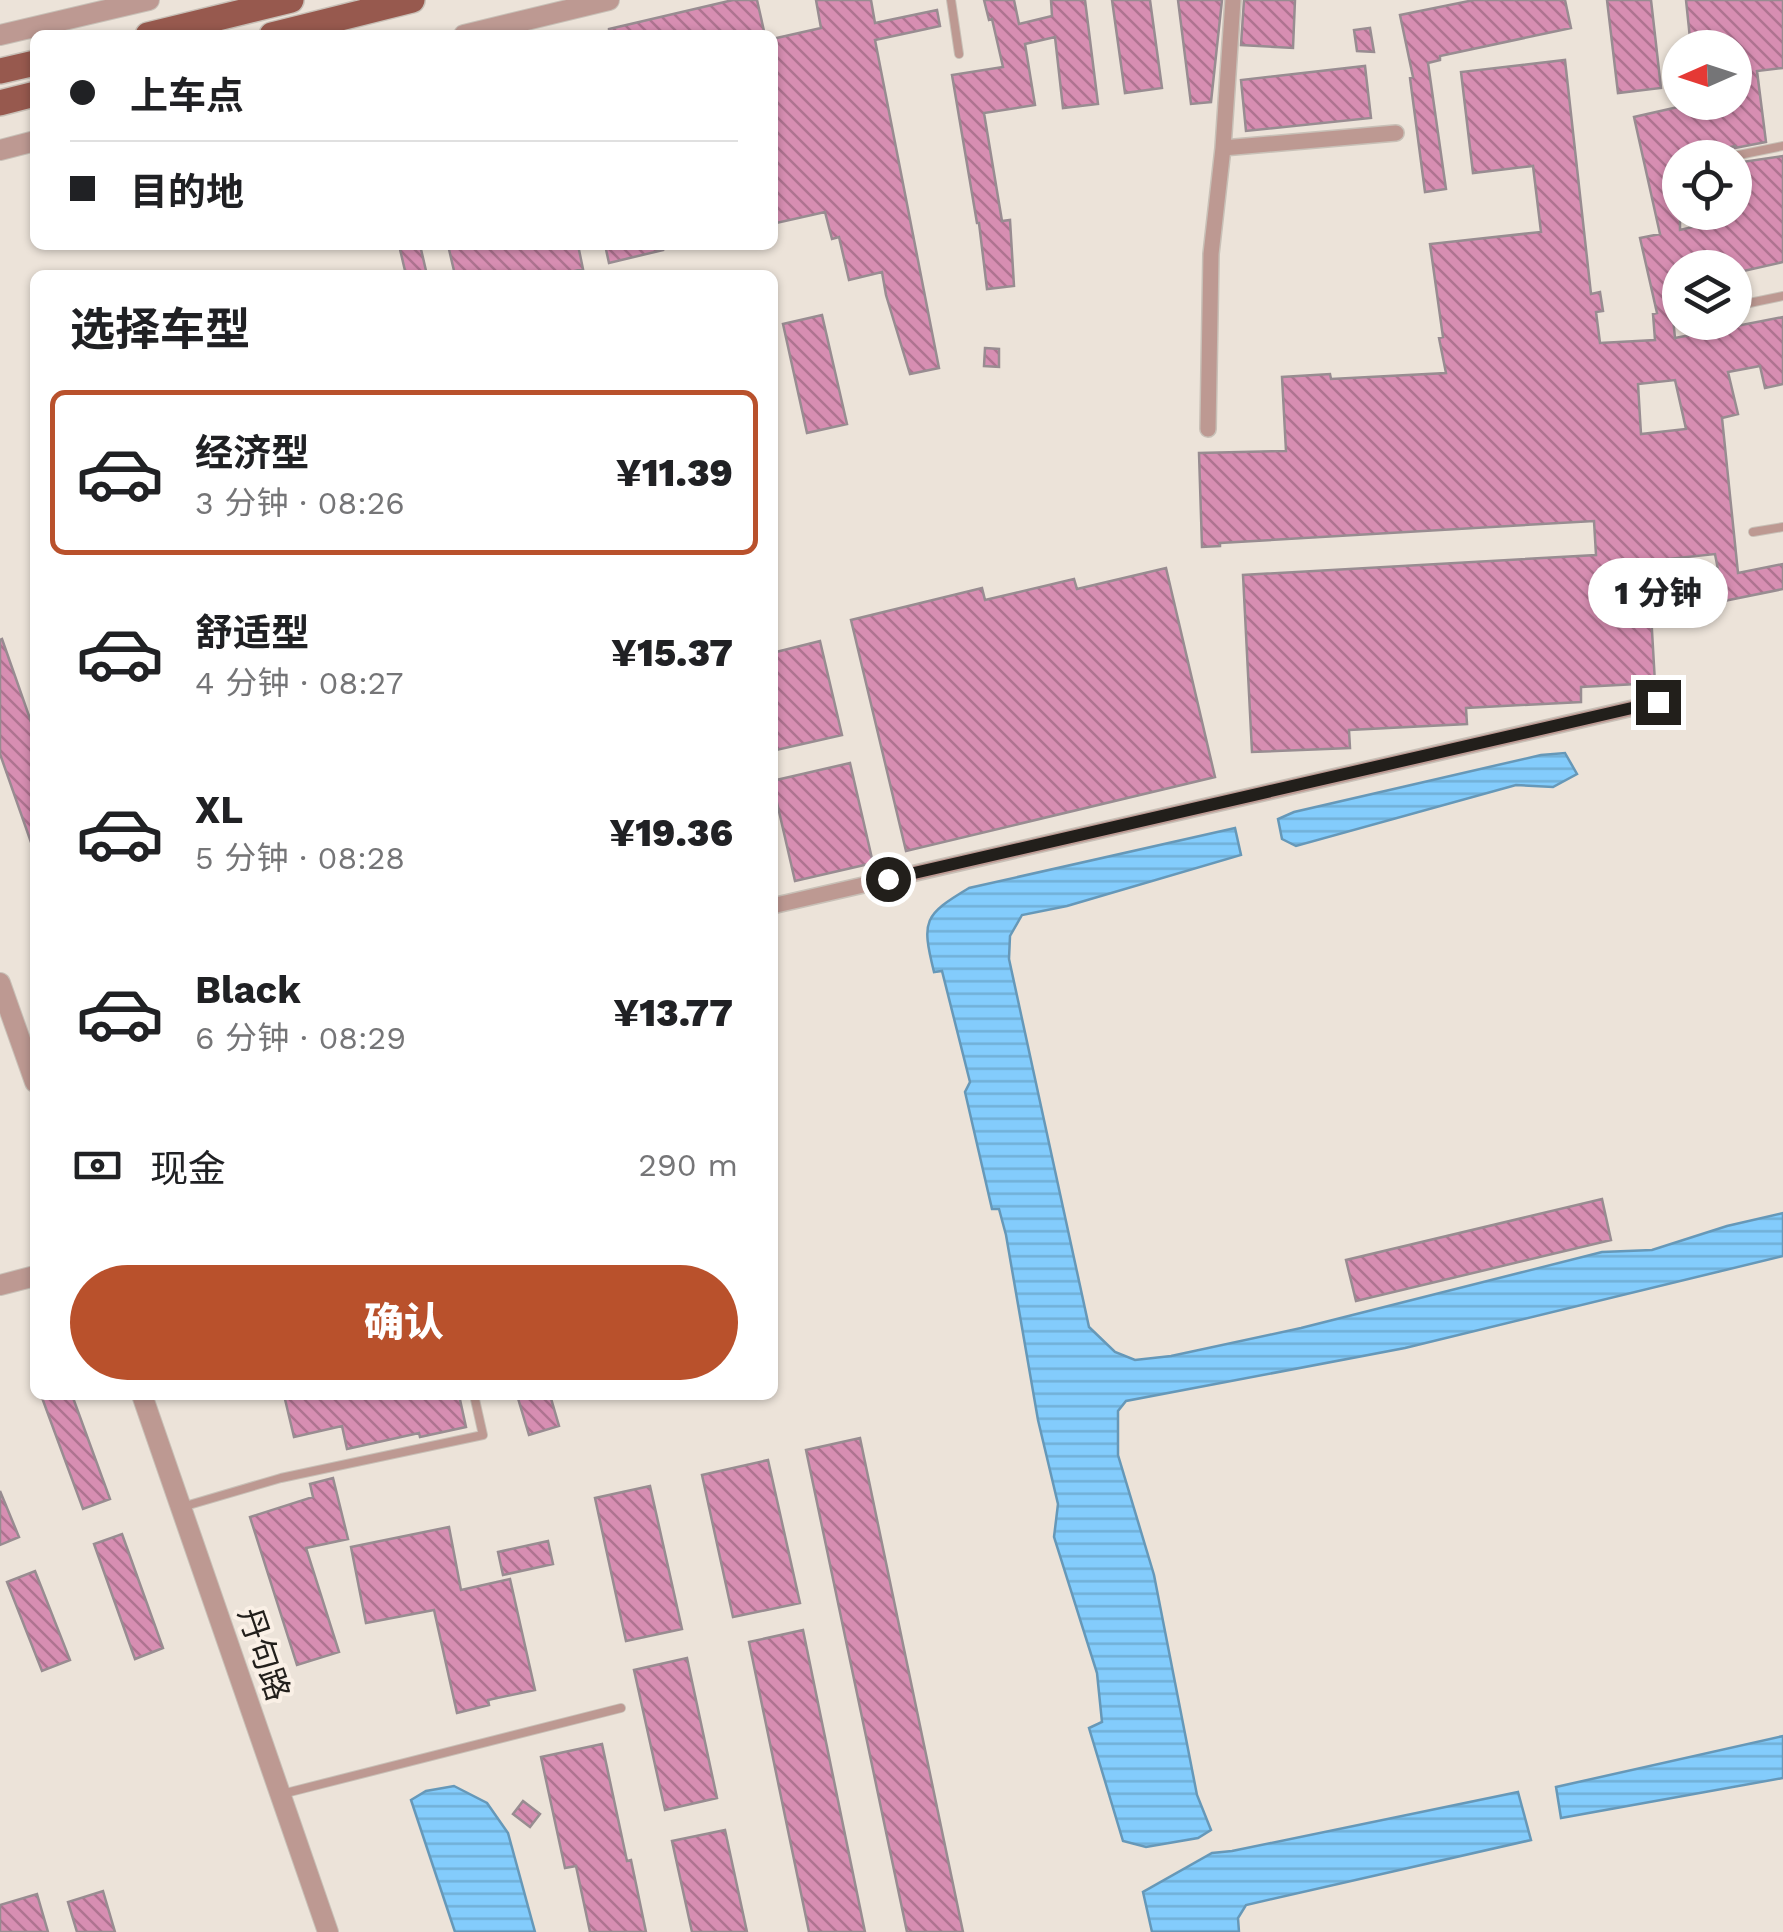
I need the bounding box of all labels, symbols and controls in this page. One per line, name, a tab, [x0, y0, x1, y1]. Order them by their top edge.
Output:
north arrow	[1662, 30, 1752, 120]
map controls	[1662, 30, 1752, 340]
text: 上车点	[130, 74, 244, 118]
button: locate	[1662, 140, 1752, 230]
text: 目的地	[130, 170, 244, 214]
button: layers	[1662, 250, 1752, 340]
text: 选择车型	[70, 303, 250, 356]
icon: car	[75, 428, 165, 518]
text: 经济型	[195, 431, 309, 475]
text: ¥11.39	[616, 451, 733, 495]
text: 3 分钟 · 08:26	[195, 484, 405, 522]
callout: 1 分钟	[1588, 557, 1728, 627]
text: 1 分钟	[1615, 574, 1701, 612]
icon: car	[75, 608, 165, 698]
text: 舒适型	[195, 611, 309, 655]
text: ¥15.37	[611, 631, 733, 675]
text: 4 分钟 · 08:27	[195, 664, 404, 702]
route end	[1636, 680, 1681, 725]
icon: car	[75, 788, 165, 878]
text: XL	[195, 788, 243, 832]
text: ¥19.36	[609, 811, 733, 855]
text: 5 分钟 · 08:28	[195, 839, 405, 877]
route start	[866, 857, 911, 902]
icon: car	[75, 968, 165, 1058]
text: Black	[195, 968, 301, 1012]
text: ¥13.77	[613, 991, 733, 1035]
text: 6 分钟 · 08:29	[195, 1019, 406, 1057]
icon: cash	[70, 1138, 125, 1193]
text: 290 m	[638, 1146, 738, 1184]
text: 现金	[150, 1147, 226, 1191]
button: 确认	[70, 1265, 738, 1380]
street label: 丹句路	[230, 1602, 298, 1706]

